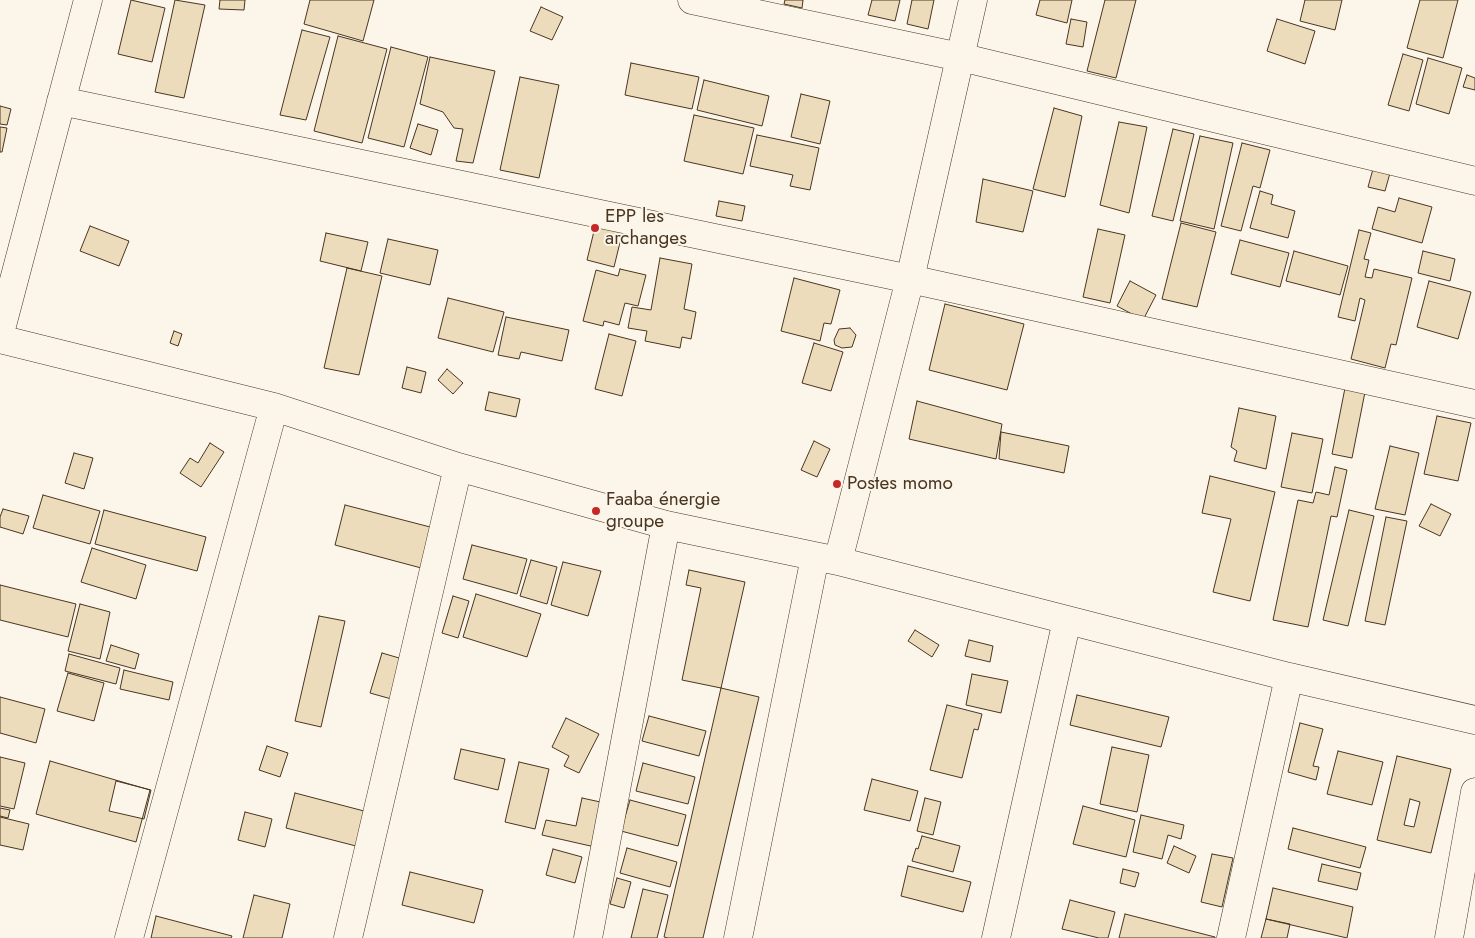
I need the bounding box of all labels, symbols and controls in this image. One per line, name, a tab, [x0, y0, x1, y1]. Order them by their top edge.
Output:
place label: EPP les archanges	[605, 206, 687, 250]
marker: EPP les archanges	[589, 222, 601, 234]
place label: Postes momo	[847, 473, 953, 495]
marker: Postes momo	[831, 478, 843, 490]
place label: Faaba énergie groupe	[606, 489, 720, 533]
marker: Faaba énergie groupe	[590, 505, 602, 517]

